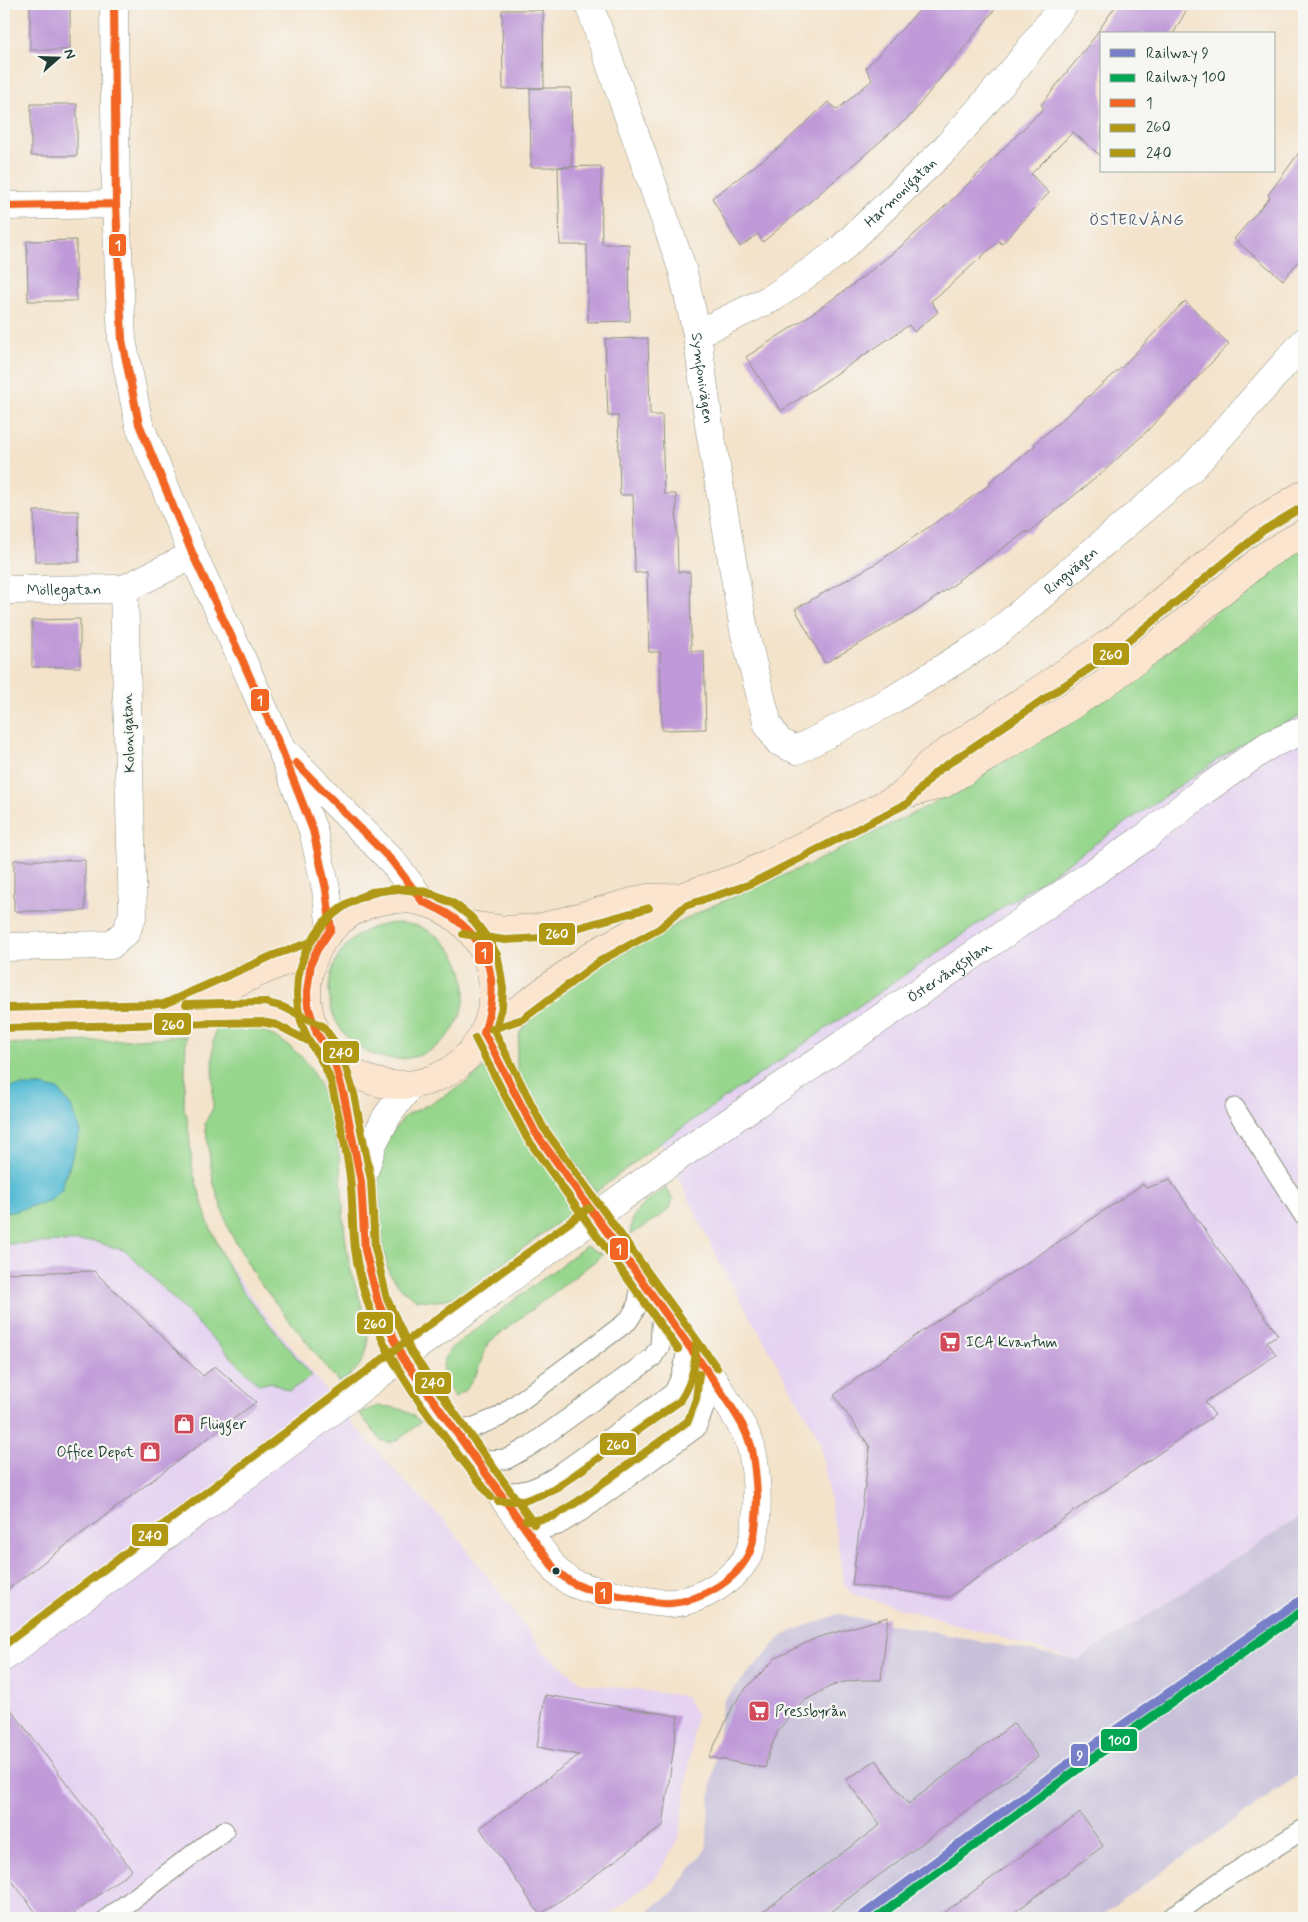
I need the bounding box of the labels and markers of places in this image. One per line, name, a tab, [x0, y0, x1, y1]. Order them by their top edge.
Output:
supermarket icon: ICA Kvantum	[938, 1330, 962, 1354]
place label: ICA Kvantum	[966, 1333, 1057, 1353]
shop icon: Flügger	[172, 1412, 196, 1436]
place label: Flügger	[200, 1415, 246, 1436]
shop icon: Office Depot	[138, 1440, 162, 1464]
place label: Office Depot	[56, 1443, 134, 1463]
unlabelled marker	[551, 1566, 561, 1576]
supermarket icon: Pressbyrån	[747, 1699, 771, 1723]
place label: Pressbyrån	[775, 1702, 847, 1722]

